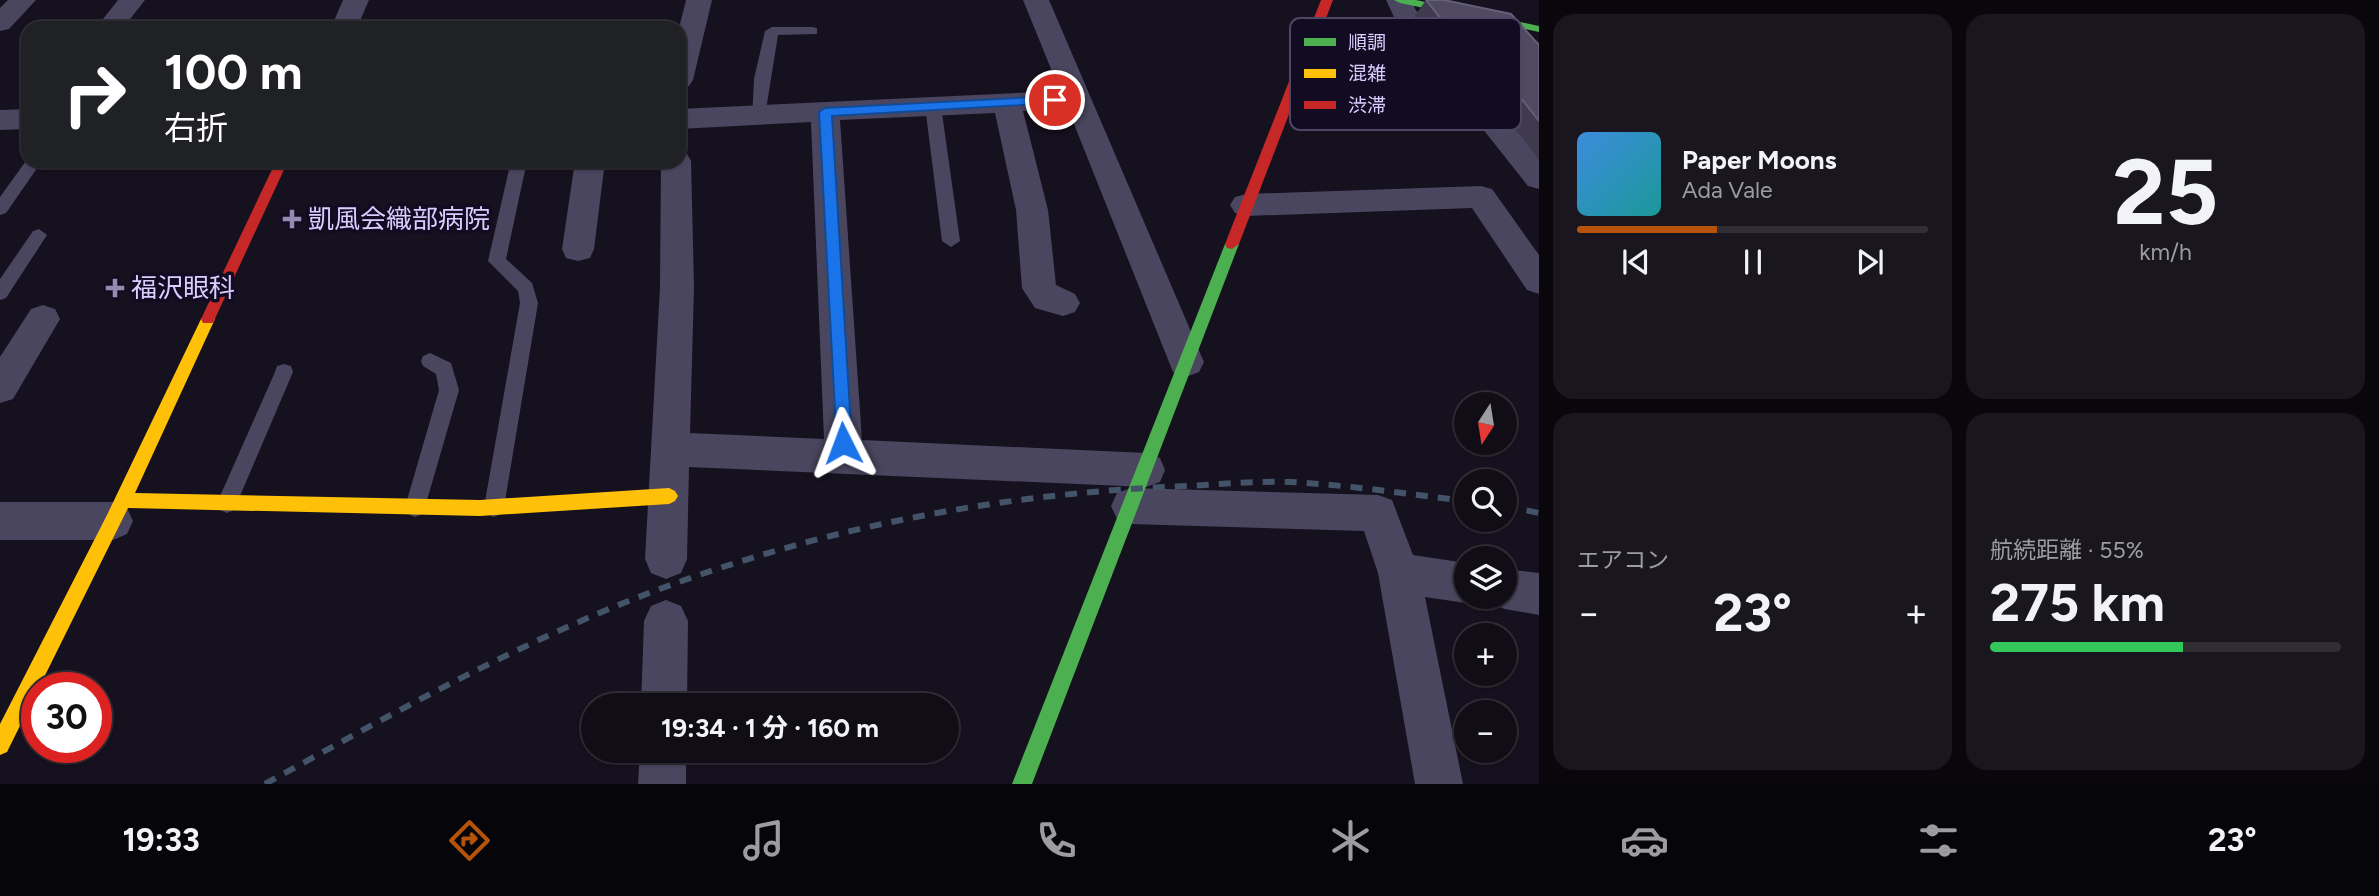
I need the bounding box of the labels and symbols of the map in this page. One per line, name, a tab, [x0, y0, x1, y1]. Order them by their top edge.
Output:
legend	[1290, 18, 1521, 130]
text: 順調	[1348, 31, 1386, 54]
text: 混雑	[1348, 62, 1386, 85]
pin	[1025, 70, 1085, 130]
text: 渋滞	[1348, 94, 1386, 117]
place label: 凱風会織部病院	[308, 203, 490, 235]
marker: 凱風会織部病院	[282, 209, 302, 229]
place label: 福沢眼科	[131, 272, 235, 304]
marker: 福沢眼科	[105, 278, 125, 298]
north arrow	[1454, 392, 1517, 455]
position arrow	[806, 406, 880, 480]
speed limit sign: 30	[21, 672, 112, 763]

